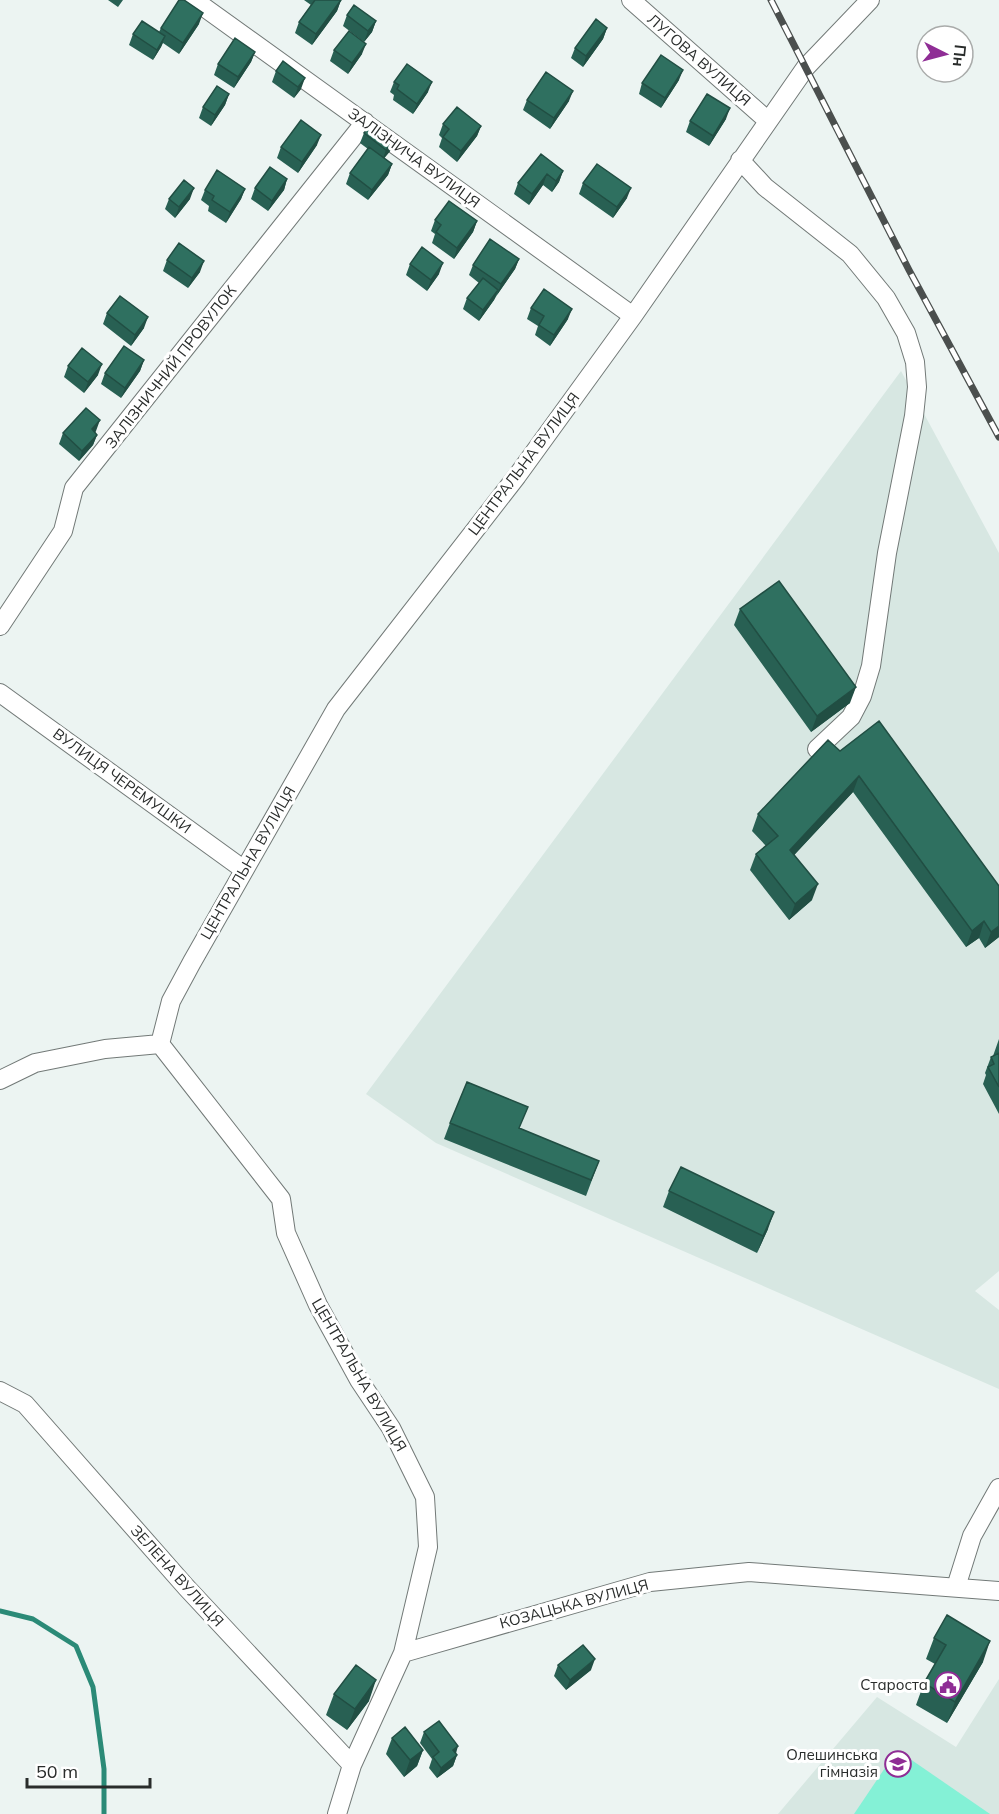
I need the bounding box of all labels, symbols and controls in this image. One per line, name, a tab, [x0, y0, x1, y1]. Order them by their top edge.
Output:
street label: ЛУГОВА ВУЛИЦЯ	[644, 10, 755, 110]
north arrow	[915, 24, 975, 84]
text: Пн	[949, 43, 971, 68]
street label: ЗАЛІЗНИЧА ВУЛИЦЯ	[345, 103, 484, 212]
street label: ЗАЛІЗНИЧНИЙ ПРОВУЛОК	[101, 281, 240, 452]
street label: ЦЕНТРАЛЬНА ВУЛИЦЯ	[464, 389, 583, 539]
street label: ВУЛИЦЯ ЧЕРЕМУШКИ	[49, 724, 195, 837]
street label: ЦЕНТРАЛЬНА ВУЛИЦЯ	[196, 783, 299, 943]
street label: ЦЕНТРАЛЬНА ВУЛИЦЯ	[308, 1295, 411, 1455]
street label: ЗЕЛЕНА ВУЛИЦЯ	[127, 1521, 228, 1630]
street label: КОЗАЦЬКА ВУЛИЦЯ	[497, 1574, 650, 1633]
public building icon: Староста	[933, 1670, 963, 1700]
place label: Староста	[860, 1675, 928, 1694]
place label: Олешинська гімназія	[786, 1745, 878, 1781]
school or university icon: Олешинська гімназія	[883, 1749, 913, 1779]
scale bar	[27, 1751, 150, 1789]
text: 50 m	[36, 1760, 78, 1783]

